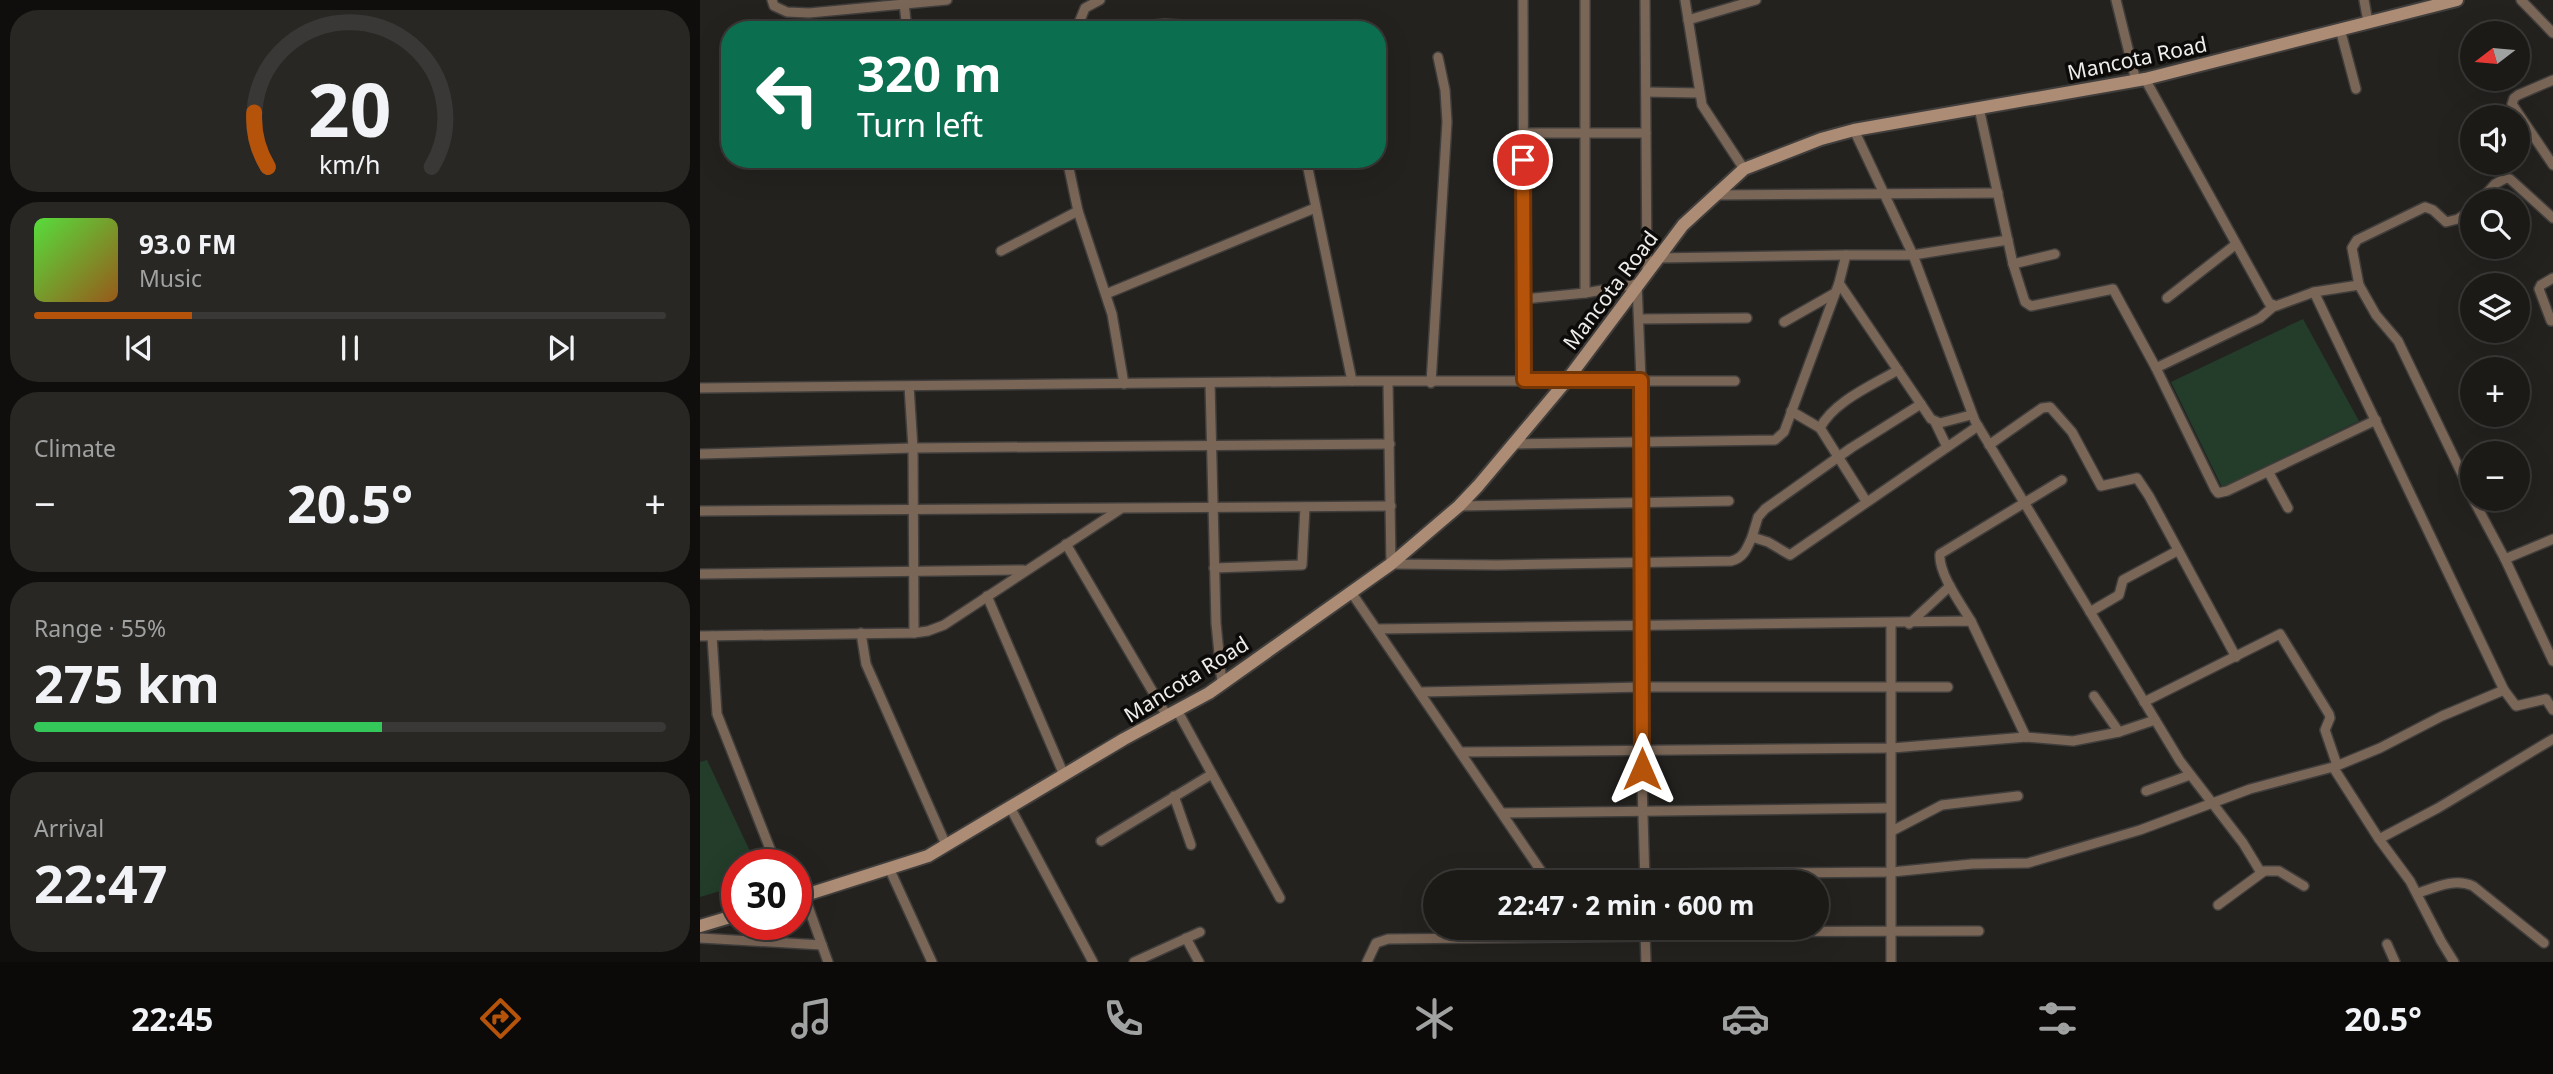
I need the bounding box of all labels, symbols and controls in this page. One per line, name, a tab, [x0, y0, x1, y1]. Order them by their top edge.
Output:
north arrow	[2460, 21, 2530, 91]
map controls	[2460, 21, 2530, 511]
street label: Mancota Road	[2065, 30, 2209, 86]
text: 320 m	[857, 40, 1002, 106]
icon: left	[742, 49, 833, 140]
text: 20	[308, 59, 392, 158]
text: Turn left	[857, 103, 983, 146]
button: sound	[2460, 105, 2530, 175]
pin	[1493, 130, 1553, 190]
icon: arrive	[1504, 141, 1542, 179]
text: km/h	[319, 147, 381, 181]
button: search	[2460, 189, 2530, 259]
street label: Mancota Road	[1556, 225, 1664, 355]
text: 93.0 FM	[139, 226, 236, 262]
text: Music	[139, 262, 202, 294]
button: layers	[2460, 273, 2530, 343]
icon: previous	[120, 329, 158, 367]
icon: pause	[331, 329, 369, 367]
icon: next	[542, 329, 580, 367]
button: +	[2460, 357, 2530, 427]
text: Climate	[34, 432, 116, 464]
button: −	[2460, 441, 2530, 511]
text: 20.5°	[287, 467, 413, 538]
text: −	[34, 477, 56, 529]
text: +	[644, 477, 666, 529]
text: Range · 55%	[34, 612, 166, 644]
street label: Mancota Road	[1118, 630, 1254, 728]
text: 275 km	[34, 647, 220, 718]
position arrow	[1605, 732, 1679, 806]
text: Arrival	[34, 812, 104, 844]
text: 22:47	[34, 847, 168, 918]
speed limit sign: 30	[721, 849, 812, 940]
text: 22:47 · 2 min · 600 m	[1498, 887, 1754, 923]
icon: directions	[476, 994, 525, 1043]
icon: music	[787, 994, 836, 1043]
icon: phone	[1099, 994, 1148, 1043]
icon: climate	[1410, 994, 1459, 1043]
icon: car	[1721, 994, 1770, 1043]
icon: filters	[2033, 994, 2082, 1043]
text: 22:45	[131, 997, 213, 1040]
text: 20.5°	[2344, 997, 2422, 1040]

